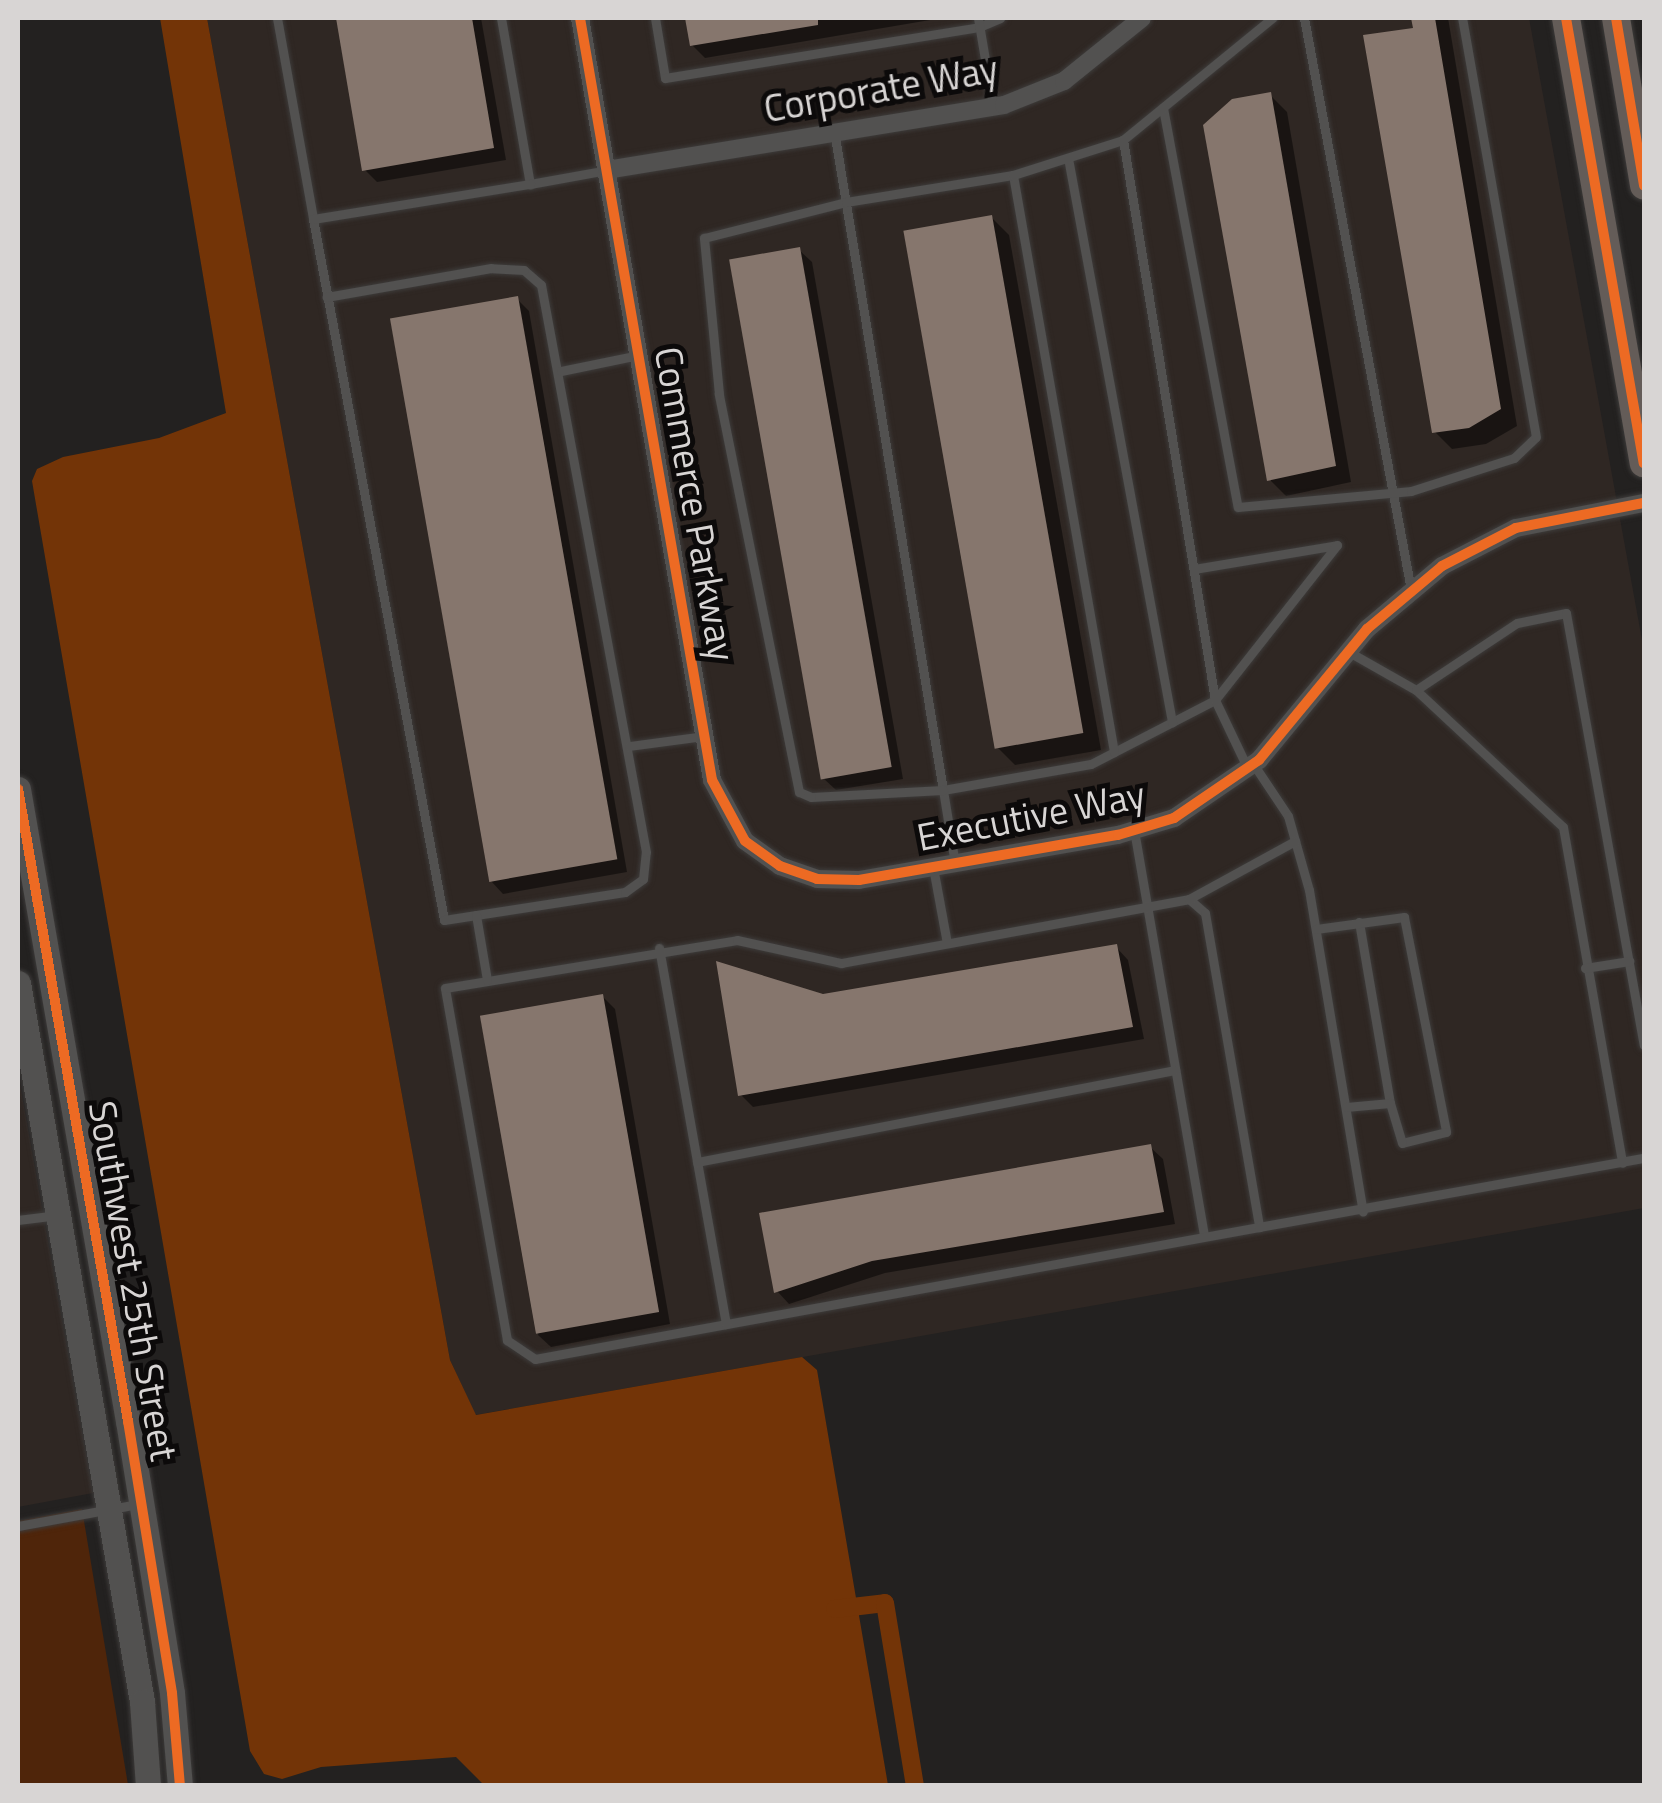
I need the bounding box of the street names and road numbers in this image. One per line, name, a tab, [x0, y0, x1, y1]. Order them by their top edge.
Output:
street label: Corporate Way	[760, 46, 1002, 132]
street label: Commerce Parkway	[645, 343, 745, 665]
street label: Executive Way	[913, 772, 1149, 860]
street label: Southwest 25th Street	[79, 1098, 187, 1464]

